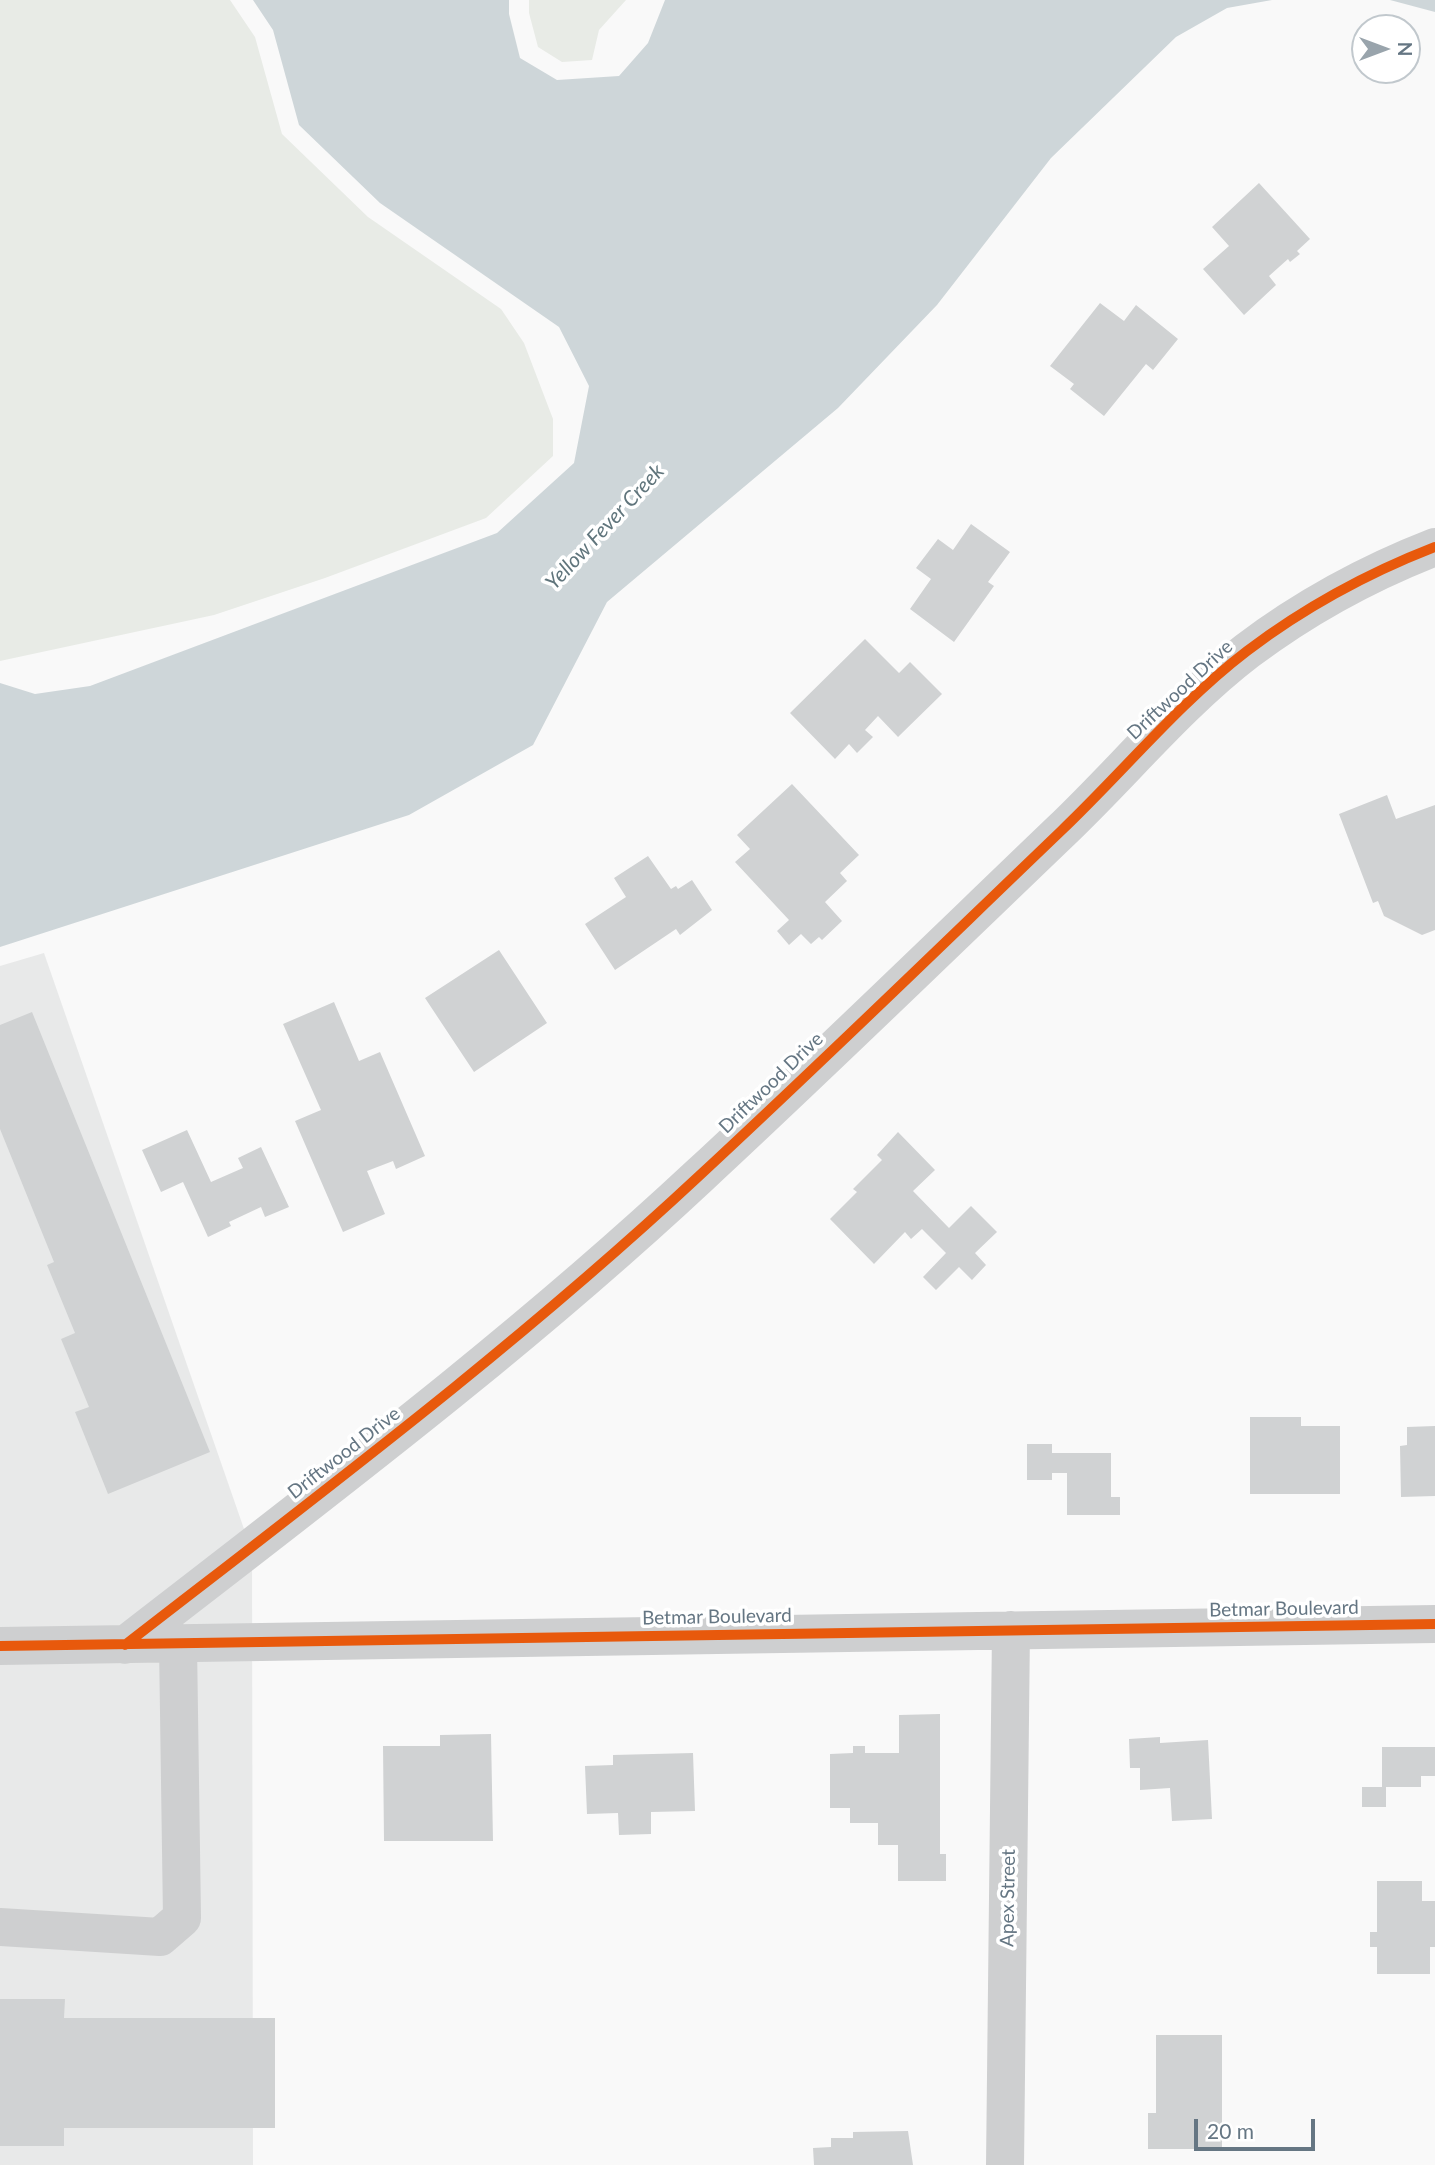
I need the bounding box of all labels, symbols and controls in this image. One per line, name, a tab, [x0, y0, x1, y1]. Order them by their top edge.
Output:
north arrow	[1351, 14, 1421, 84]
text: N	[1394, 42, 1417, 56]
water label: Yellow Fever Creek	[540, 459, 670, 595]
street label: Driftwood Drive	[1123, 635, 1237, 745]
street label: Driftwood Drive	[714, 1028, 828, 1138]
street label: Driftwood Drive	[283, 1402, 405, 1504]
street label: Betmar Boulevard	[1209, 1596, 1359, 1622]
street label: Betmar Boulevard	[642, 1604, 792, 1630]
street label: Apex Street	[996, 1849, 1020, 1947]
scale bar	[1197, 2106, 1318, 2150]
text: 20 m	[1207, 2118, 1254, 2143]

